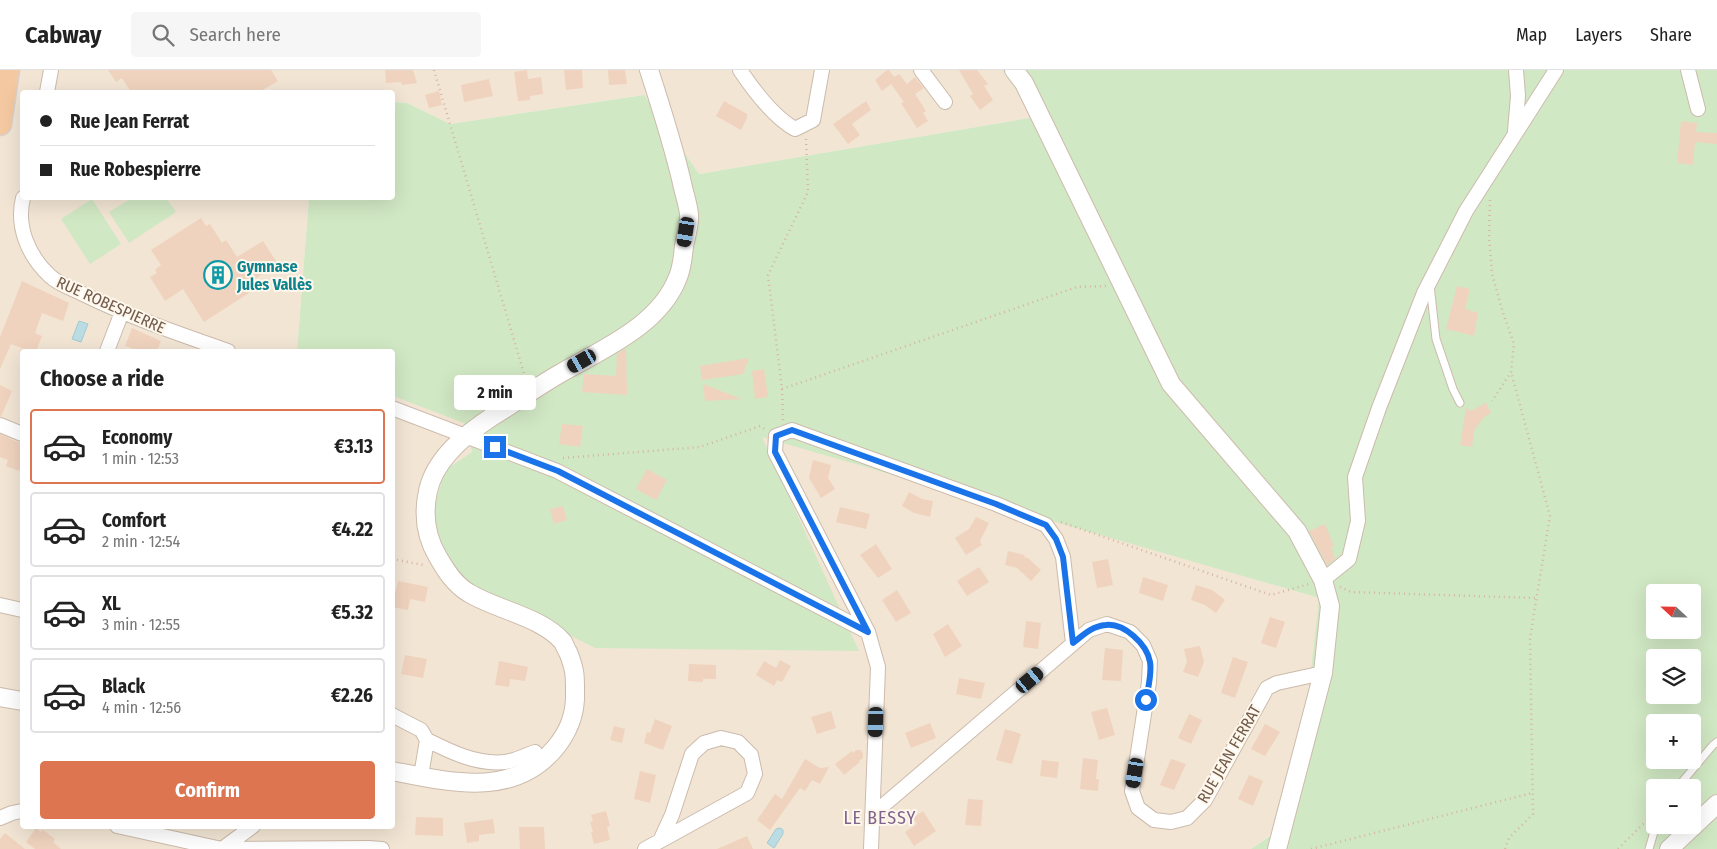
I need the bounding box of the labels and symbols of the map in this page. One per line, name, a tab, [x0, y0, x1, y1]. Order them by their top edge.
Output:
car	[676, 216, 695, 248]
place label: Gymnase Jules Vallès	[236, 257, 312, 294]
building icon: Gymnase Jules Vallès	[203, 260, 233, 290]
street label: RUE ROBESPIERRE	[54, 273, 168, 337]
car	[565, 347, 598, 375]
callout: 2 min	[454, 374, 536, 410]
route end	[484, 436, 506, 458]
north arrow	[1646, 584, 1701, 639]
car	[1013, 665, 1046, 695]
route start	[1135, 689, 1157, 711]
street label: RUE JEAN FERRAT	[1193, 701, 1265, 806]
car	[867, 707, 884, 737]
car	[1125, 757, 1144, 789]
district label: LE BESSY	[844, 807, 917, 829]

